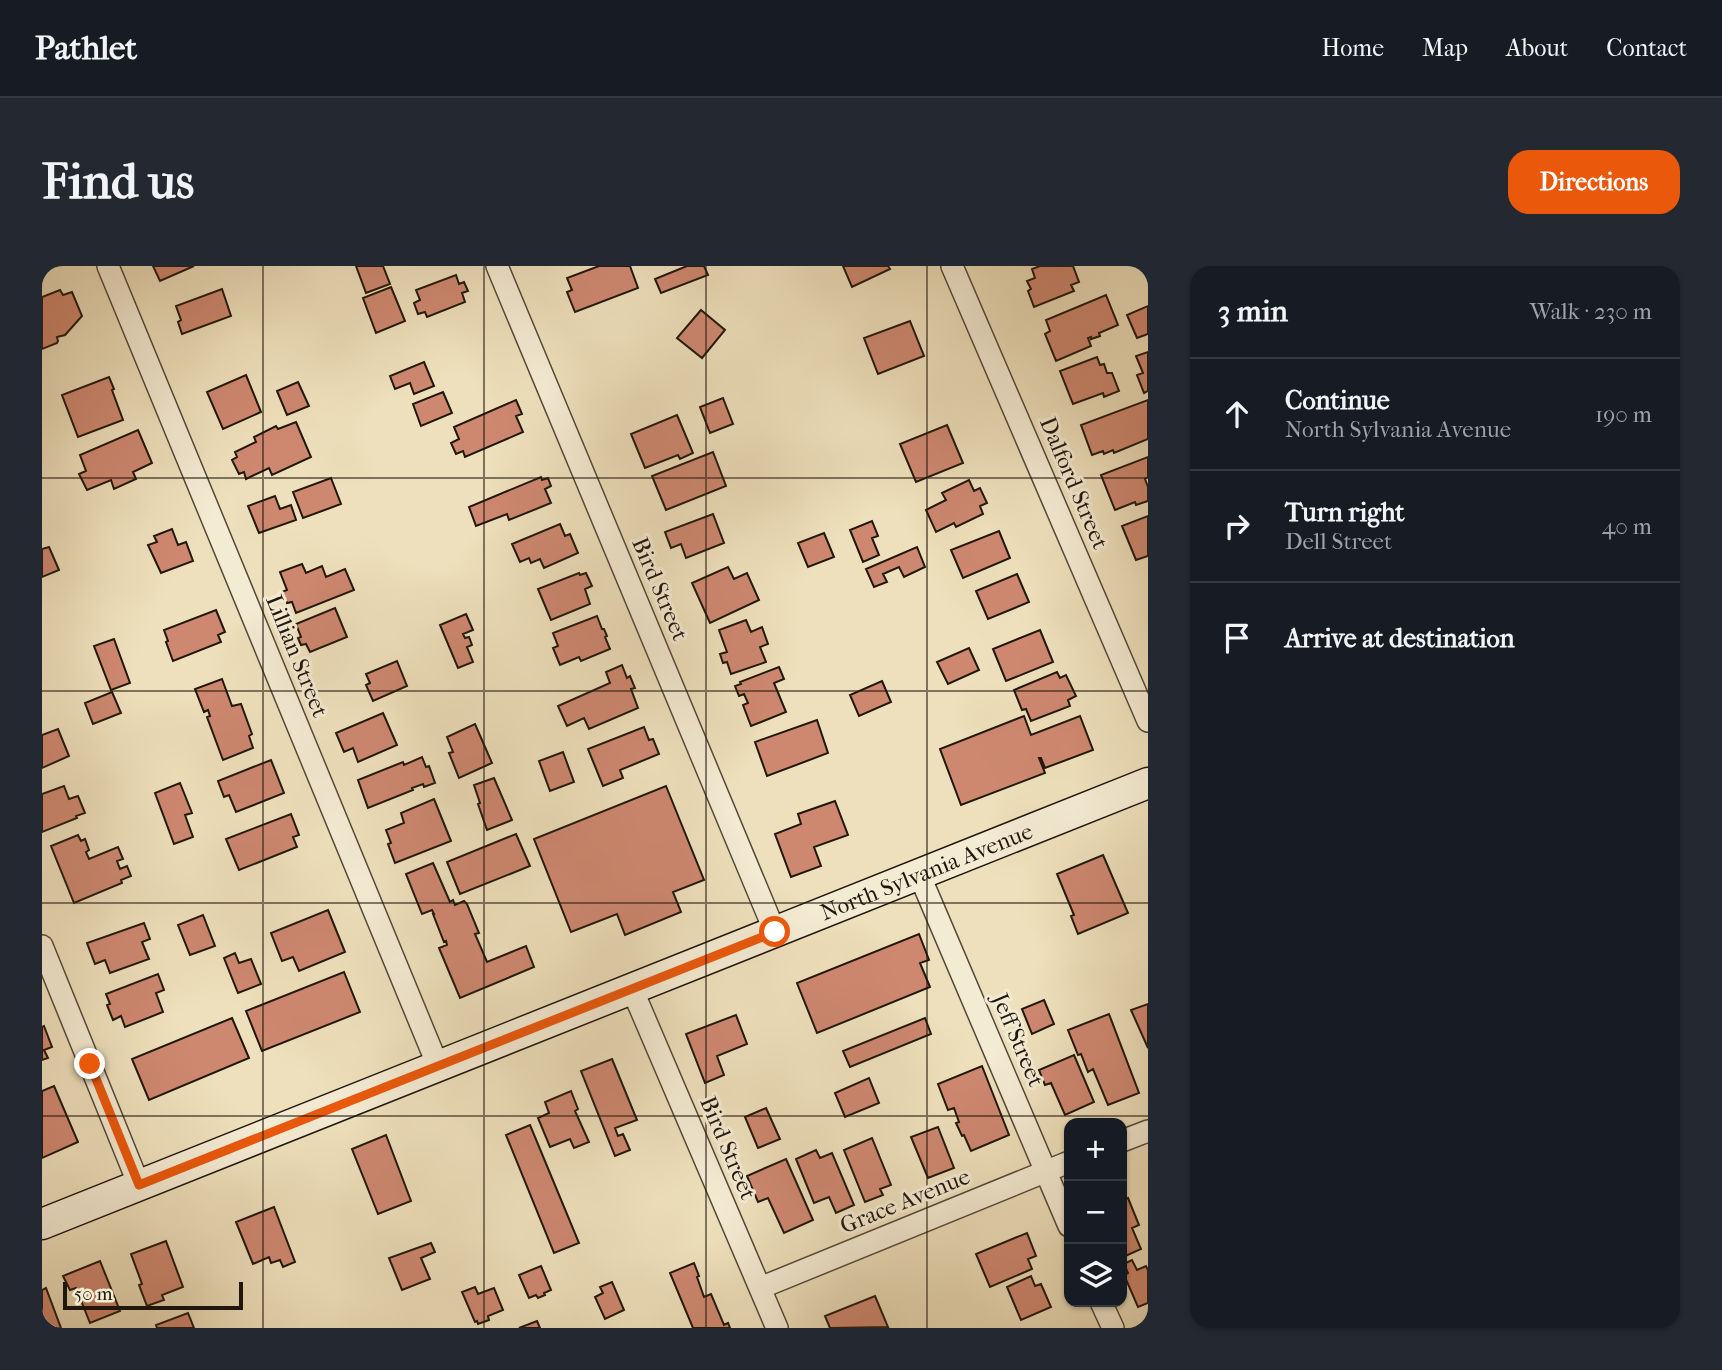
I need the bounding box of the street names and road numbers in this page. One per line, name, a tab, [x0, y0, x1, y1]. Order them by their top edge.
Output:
street label: Dalford Street	[1034, 413, 1114, 553]
street label: Bird Street	[626, 533, 694, 645]
street label: Lillian Street	[260, 591, 334, 721]
street label: North Sylvania Avenue	[816, 817, 1036, 926]
street label: Jeff Street	[986, 987, 1050, 1091]
street label: Bird Street	[694, 1092, 762, 1204]
street label: Grace Avenue	[836, 1163, 974, 1239]

